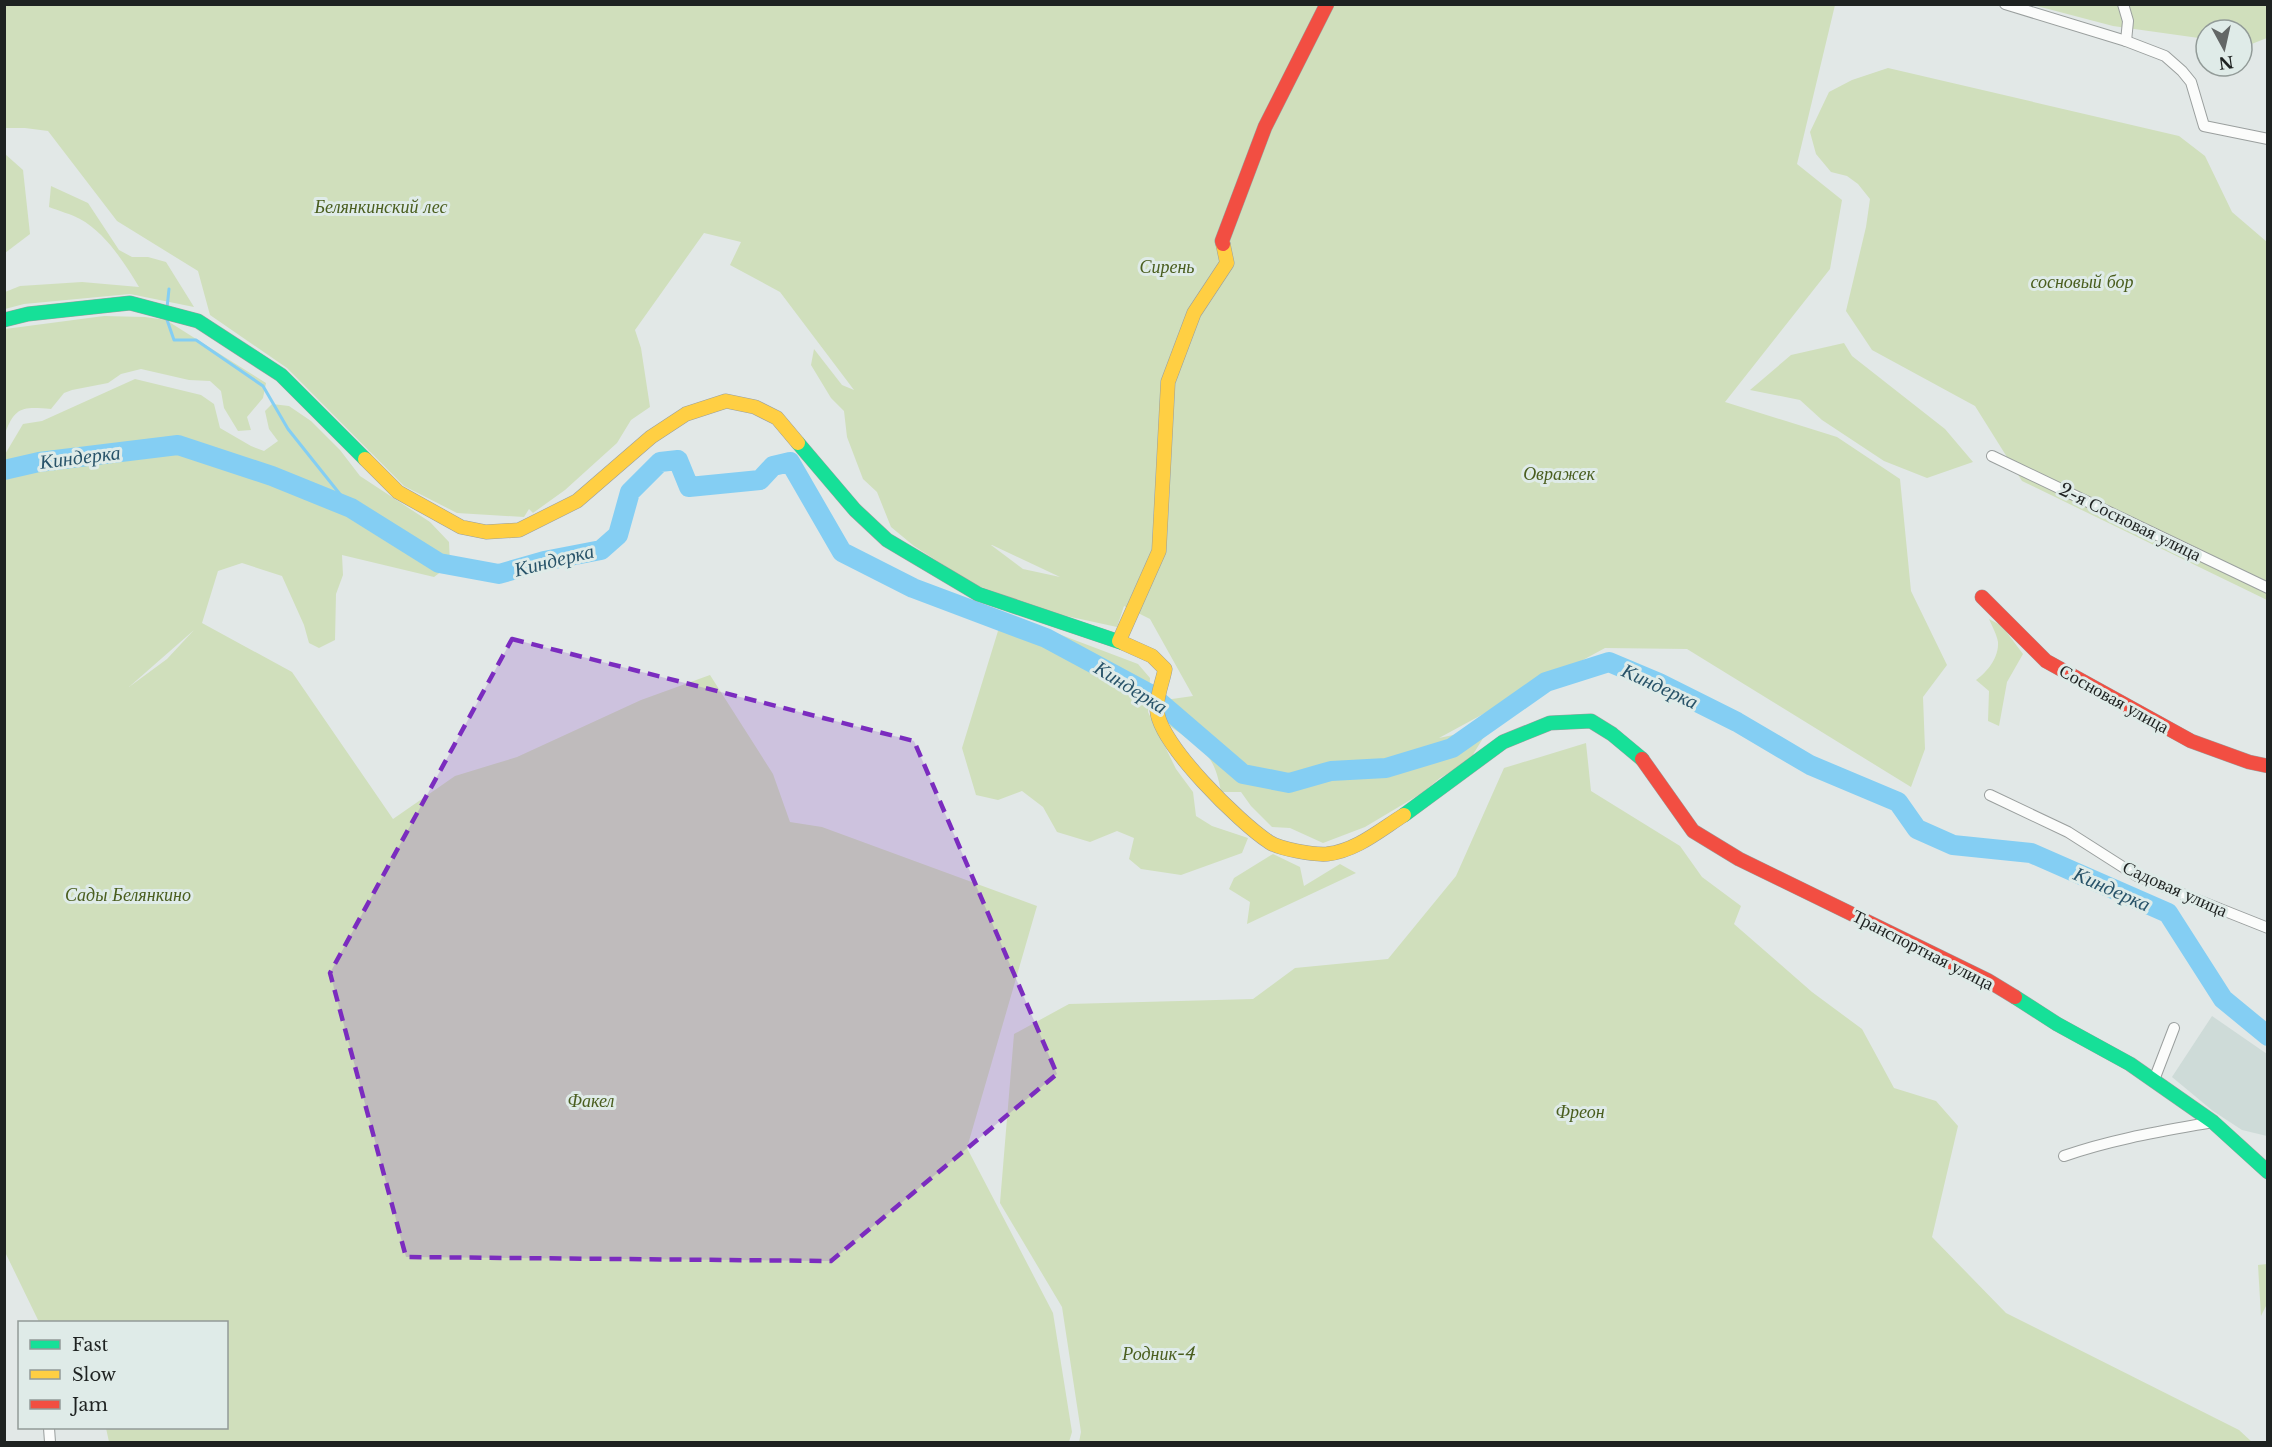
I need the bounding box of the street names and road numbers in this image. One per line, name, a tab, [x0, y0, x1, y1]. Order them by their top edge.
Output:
street label: 2-я Сосновая улица	[2055, 478, 2205, 566]
street label: Сосновая улица	[2055, 660, 2173, 738]
street label: Садовая улица	[2119, 856, 2231, 922]
street label: Транспортная улица	[1849, 905, 1997, 995]

